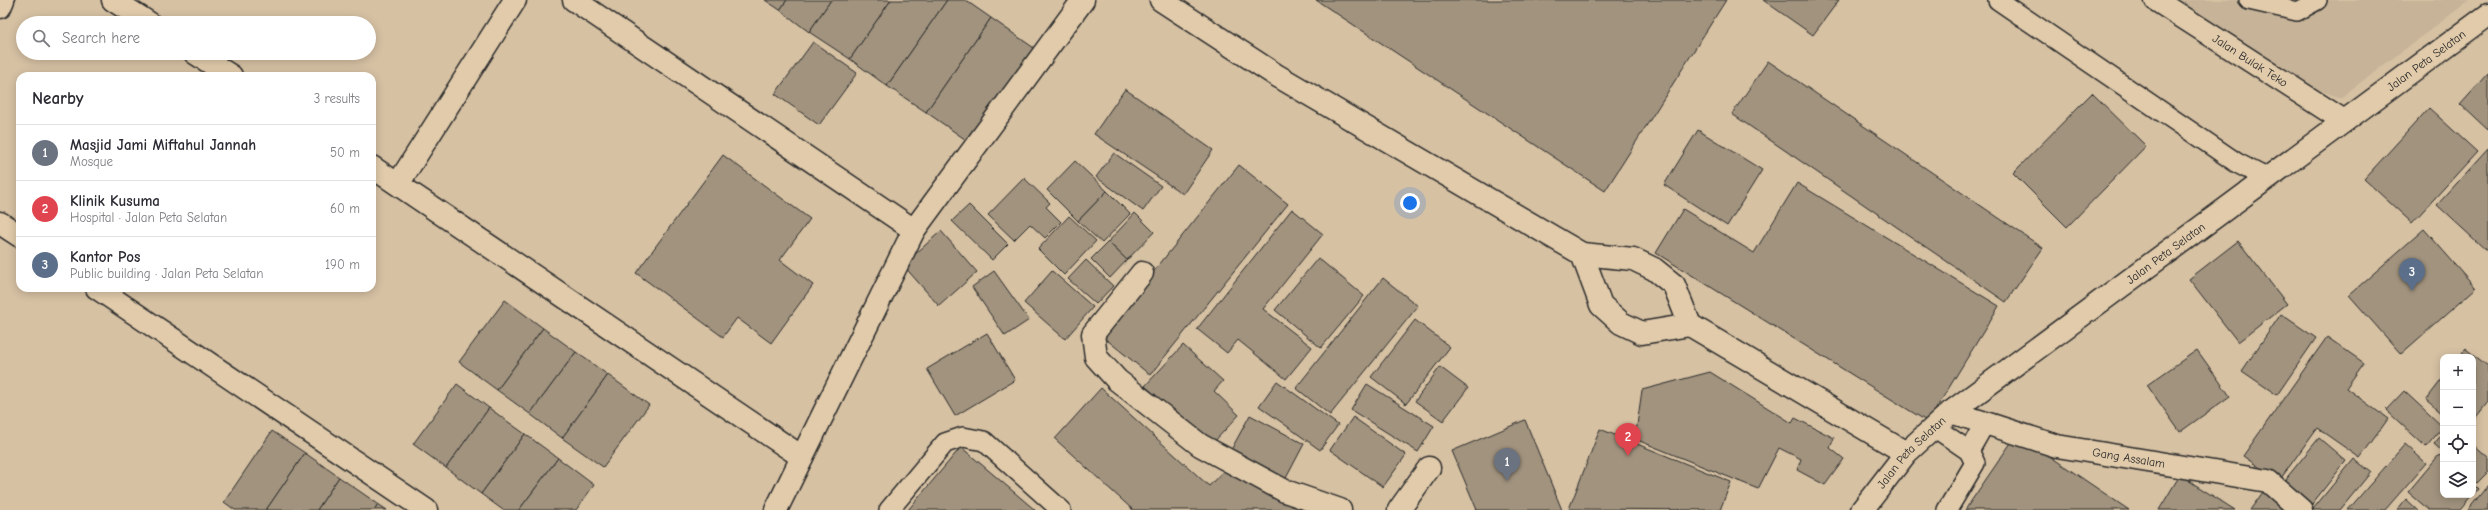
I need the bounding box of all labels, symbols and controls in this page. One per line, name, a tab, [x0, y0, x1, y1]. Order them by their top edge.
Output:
search box	[16, 16, 376, 60]
icon: search	[30, 27, 52, 49]
street label: Jalan Peta Selatan	[2384, 27, 2468, 94]
text: Search here	[62, 29, 140, 47]
street label: Jalan Bulak Teko	[2210, 31, 2290, 90]
text: Nearby	[32, 89, 83, 108]
text: 3 results	[314, 91, 360, 106]
text: Masjid Jami Miftahul Jannah	[70, 136, 256, 154]
text: 1	[42, 145, 48, 160]
text: 50 m	[330, 145, 360, 160]
text: Mosque	[70, 154, 113, 169]
text: Klinik Kusuma	[70, 192, 160, 210]
your location	[1400, 193, 1420, 213]
text: 2	[42, 201, 48, 216]
text: 60 m	[330, 201, 360, 216]
text: Hospital · Jalan Peta Selatan	[70, 210, 227, 225]
street label: Jalan Peta Selatan	[2124, 220, 2208, 287]
text: Kantor Pos	[70, 248, 140, 266]
text: 3	[42, 257, 48, 272]
text: 190 m	[325, 257, 360, 272]
pin: 3	[2399, 258, 2425, 291]
text: Public building · Jalan Peta Selatan	[70, 266, 263, 281]
map controls	[2440, 354, 2476, 498]
button: +	[2440, 354, 2476, 390]
button: −	[2440, 390, 2476, 426]
street label: Jalan Peta Selatan	[1874, 413, 1948, 491]
pin: 2	[1615, 423, 1641, 456]
button: locate	[2440, 426, 2476, 462]
street label: Gang Assalam	[2091, 445, 2166, 471]
pin: 1	[1494, 448, 1520, 481]
button: layers	[2440, 462, 2476, 498]

